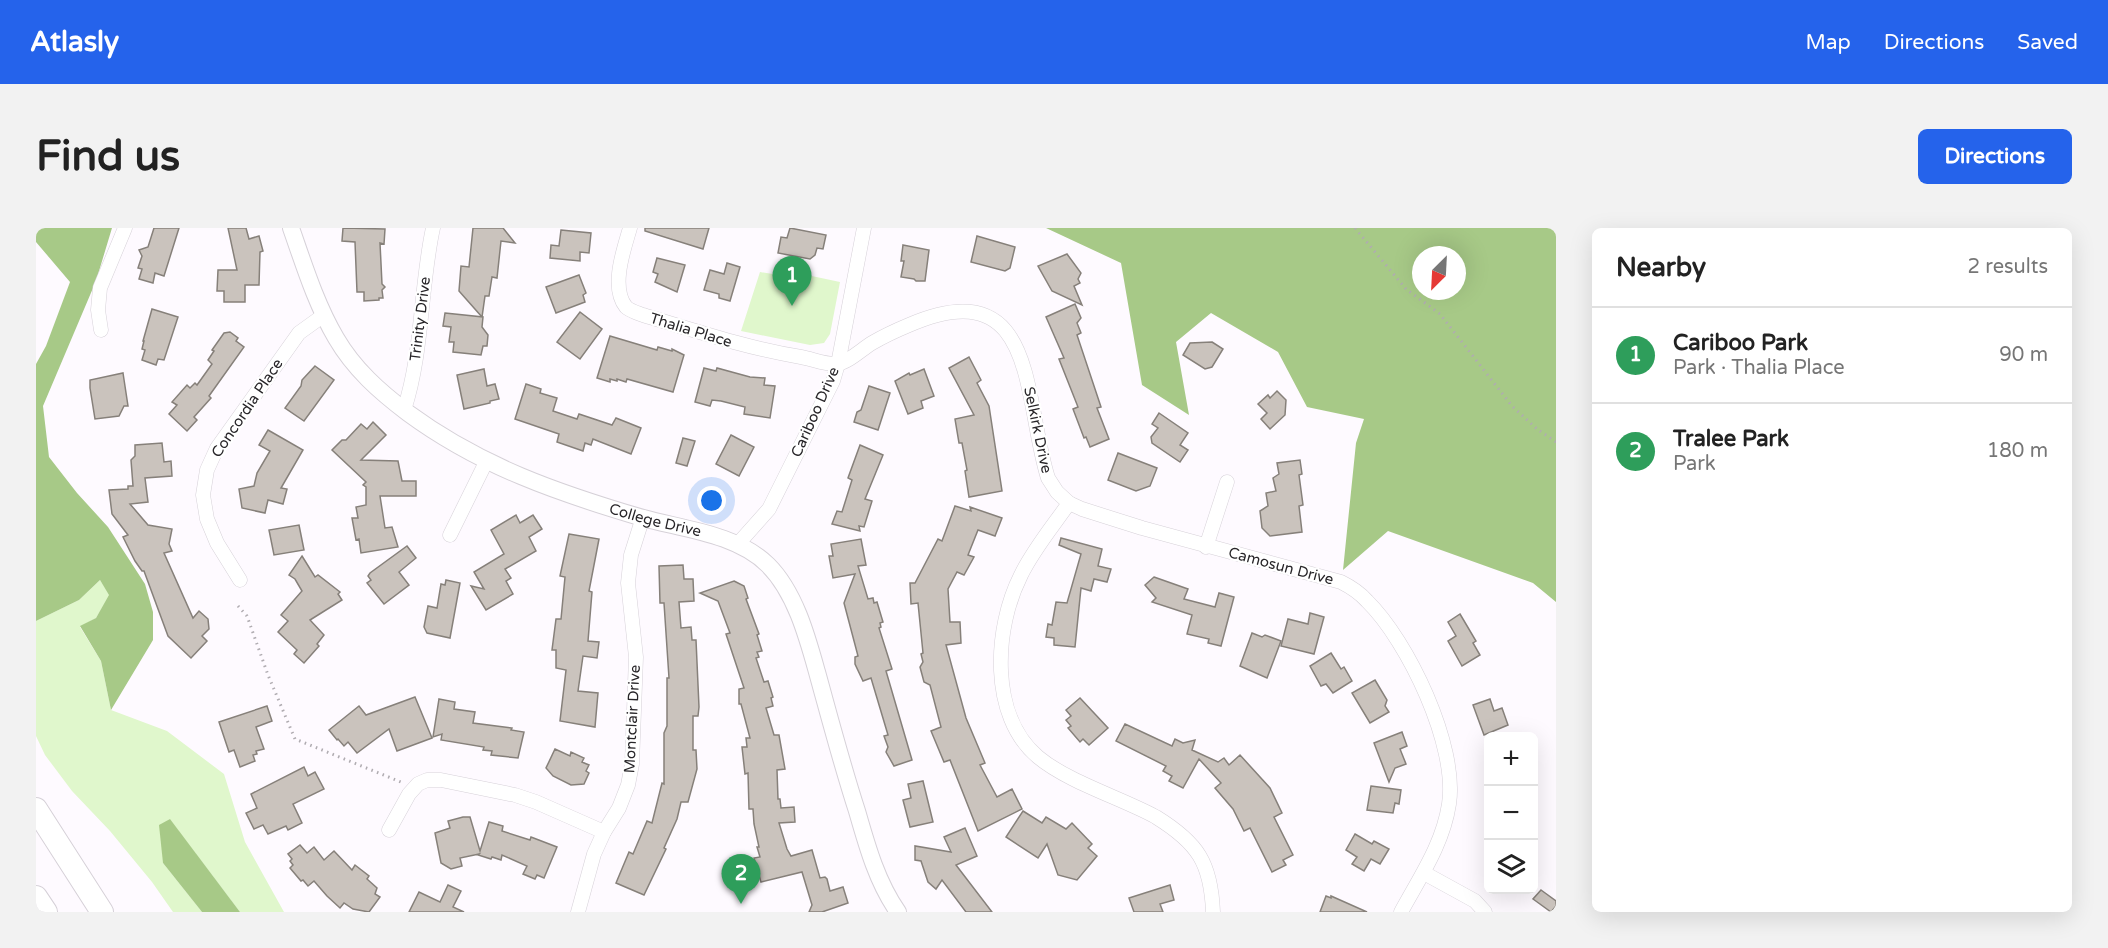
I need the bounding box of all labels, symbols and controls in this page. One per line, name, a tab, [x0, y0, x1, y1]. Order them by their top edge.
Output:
text: Atlasly	[30, 25, 119, 59]
text: Map	[1805, 30, 1851, 55]
text: Directions	[1884, 30, 1984, 55]
text: Saved	[2017, 30, 2078, 55]
button: Directions	[1918, 129, 2072, 184]
text: Find us	[36, 131, 180, 182]
north arrow	[1412, 246, 1466, 300]
text: Nearby	[1616, 252, 1706, 283]
text: 2 results	[1968, 255, 2048, 279]
pin: 1	[772, 256, 812, 306]
street label: Trinity Drive	[406, 276, 434, 362]
street label: Thalia Place	[648, 309, 734, 351]
text: Cariboo Park	[1673, 330, 1808, 356]
text: 1	[1629, 343, 1642, 367]
text: 90 m	[1999, 343, 2048, 367]
street label: Concordia Place	[207, 355, 287, 461]
text: Park · Thalia Place	[1673, 356, 1845, 380]
street label: Cariboo Drive	[787, 364, 843, 460]
street label: Selkirk Drive	[1020, 385, 1056, 475]
text: Tralee Park	[1673, 426, 1789, 452]
text: 2	[1629, 439, 1642, 463]
text: 180 m	[1987, 439, 2048, 463]
text: Park	[1673, 452, 1716, 476]
your location	[697, 486, 726, 515]
street label: College Drive	[607, 499, 703, 541]
street label: Camosun Drive	[1226, 543, 1336, 589]
street label: Montclair Drive	[620, 664, 644, 774]
map controls	[1484, 732, 1538, 894]
button: +	[1484, 732, 1538, 786]
button: −	[1484, 786, 1538, 840]
button: layers	[1484, 840, 1538, 894]
pin: 2	[722, 854, 760, 904]

